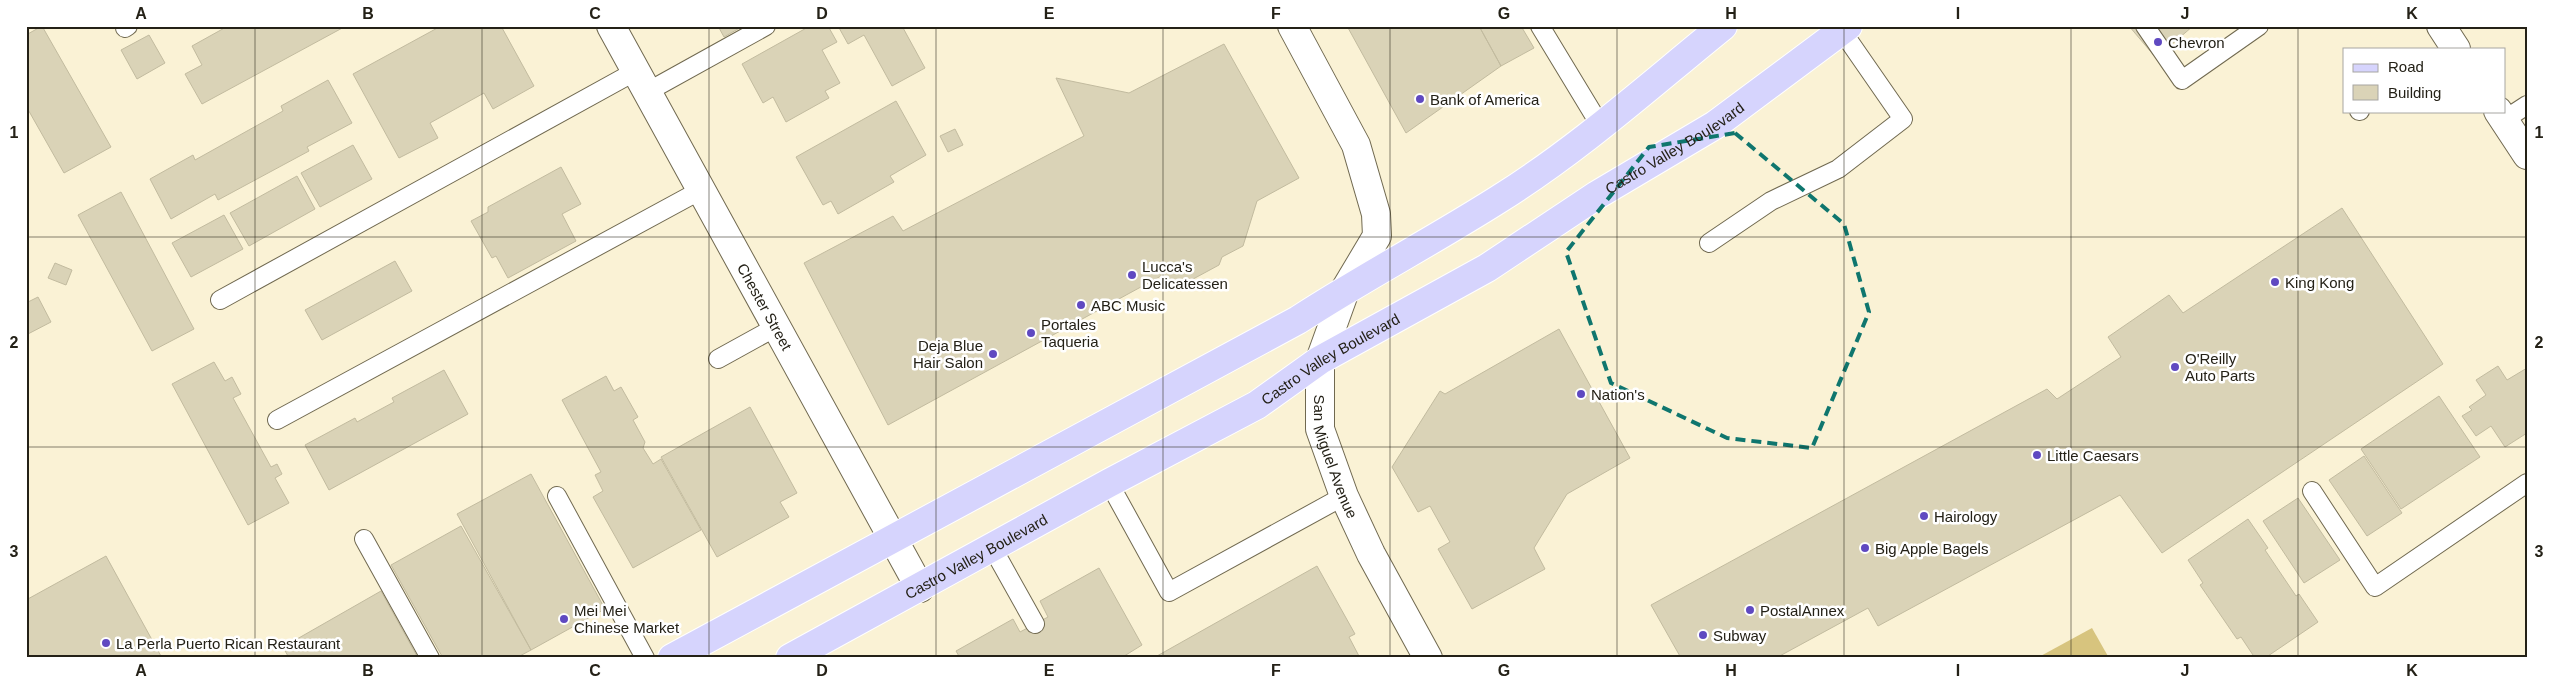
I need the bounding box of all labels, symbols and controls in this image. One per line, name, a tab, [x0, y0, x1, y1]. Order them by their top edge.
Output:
text: A	[135, 5, 147, 22]
text: B	[362, 5, 374, 22]
text: C	[589, 5, 601, 22]
text: D	[816, 5, 828, 22]
text: E	[1044, 5, 1055, 22]
text: F	[1271, 5, 1281, 22]
text: G	[1498, 5, 1510, 22]
text: H	[1725, 5, 1737, 22]
text: I	[1956, 5, 1960, 22]
text: J	[2181, 5, 2189, 22]
text: K	[2406, 5, 2418, 22]
place label: Chevron	[2168, 34, 2225, 51]
marker: Chevron	[2152, 36, 2164, 48]
legend	[2343, 48, 2506, 112]
text: Road	[2388, 58, 2424, 75]
text: Building	[2388, 84, 2441, 101]
place label: Bank of America	[1430, 91, 1540, 108]
marker: Bank of America	[1414, 93, 1426, 105]
street label: Castro Valley Boulevard	[1602, 98, 1747, 197]
text: 1	[10, 124, 19, 141]
text: 1	[2535, 124, 2544, 141]
place label: Lucca's Delicatessen	[1142, 258, 1228, 292]
street label: Chester Street	[734, 260, 796, 354]
marker: Lucca's Delicatessen	[1126, 269, 1138, 281]
place label: King Kong	[2285, 274, 2354, 291]
marker: King Kong	[2269, 276, 2281, 288]
place label: ABC Music	[1091, 297, 1166, 314]
marker: ABC Music	[1075, 299, 1087, 311]
street label: Castro Valley Boulevard	[1258, 309, 1402, 408]
place label: Portales Taqueria	[1041, 316, 1099, 350]
marker: Portales Taqueria	[1025, 327, 1037, 339]
text: 2	[10, 334, 19, 351]
text: 2	[2535, 334, 2544, 351]
place label: Deja Blue Hair Salon	[913, 337, 983, 371]
marker: Deja Blue Hair Salon	[987, 348, 999, 360]
place label: O'Reilly Auto Parts	[2185, 350, 2255, 384]
marker: O'Reilly Auto Parts	[2169, 361, 2181, 373]
place label: Nation's	[1591, 386, 1645, 403]
marker: Nation's	[1575, 388, 1587, 400]
street label: San Miguel Avenue	[1311, 394, 1362, 521]
place label: Little Caesars	[2047, 447, 2139, 464]
marker: Little Caesars	[2031, 449, 2043, 461]
place label: Hairology	[1934, 508, 1998, 525]
street label: Castro Valley Boulevard	[902, 510, 1050, 602]
marker: Hairology	[1918, 510, 1930, 522]
place label: Big Apple Bagels	[1875, 540, 1988, 557]
marker: Big Apple Bagels	[1859, 542, 1871, 554]
text: 3	[10, 543, 19, 560]
text: 3	[2535, 543, 2544, 560]
place label: Mei Mei Chinese Market	[574, 602, 680, 636]
place label: PostalAnnex	[1760, 602, 1845, 619]
marker: PostalAnnex	[1744, 604, 1756, 616]
marker: Mei Mei Chinese Market	[558, 613, 570, 625]
place label: Subway	[1713, 627, 1767, 644]
marker: Subway	[1697, 629, 1709, 641]
place label: La Perla Puerto Rican Restaurant	[116, 635, 341, 652]
marker: La Perla Puerto Rican Restaurant	[100, 637, 112, 649]
text: A	[135, 662, 147, 679]
text: B	[362, 662, 374, 679]
text: C	[589, 662, 601, 679]
text: D	[816, 662, 828, 679]
text: E	[1044, 662, 1055, 679]
text: F	[1271, 662, 1281, 679]
text: G	[1498, 662, 1510, 679]
text: H	[1725, 662, 1737, 679]
text: I	[1956, 662, 1960, 679]
text: J	[2181, 662, 2189, 679]
text: K	[2406, 662, 2418, 679]

